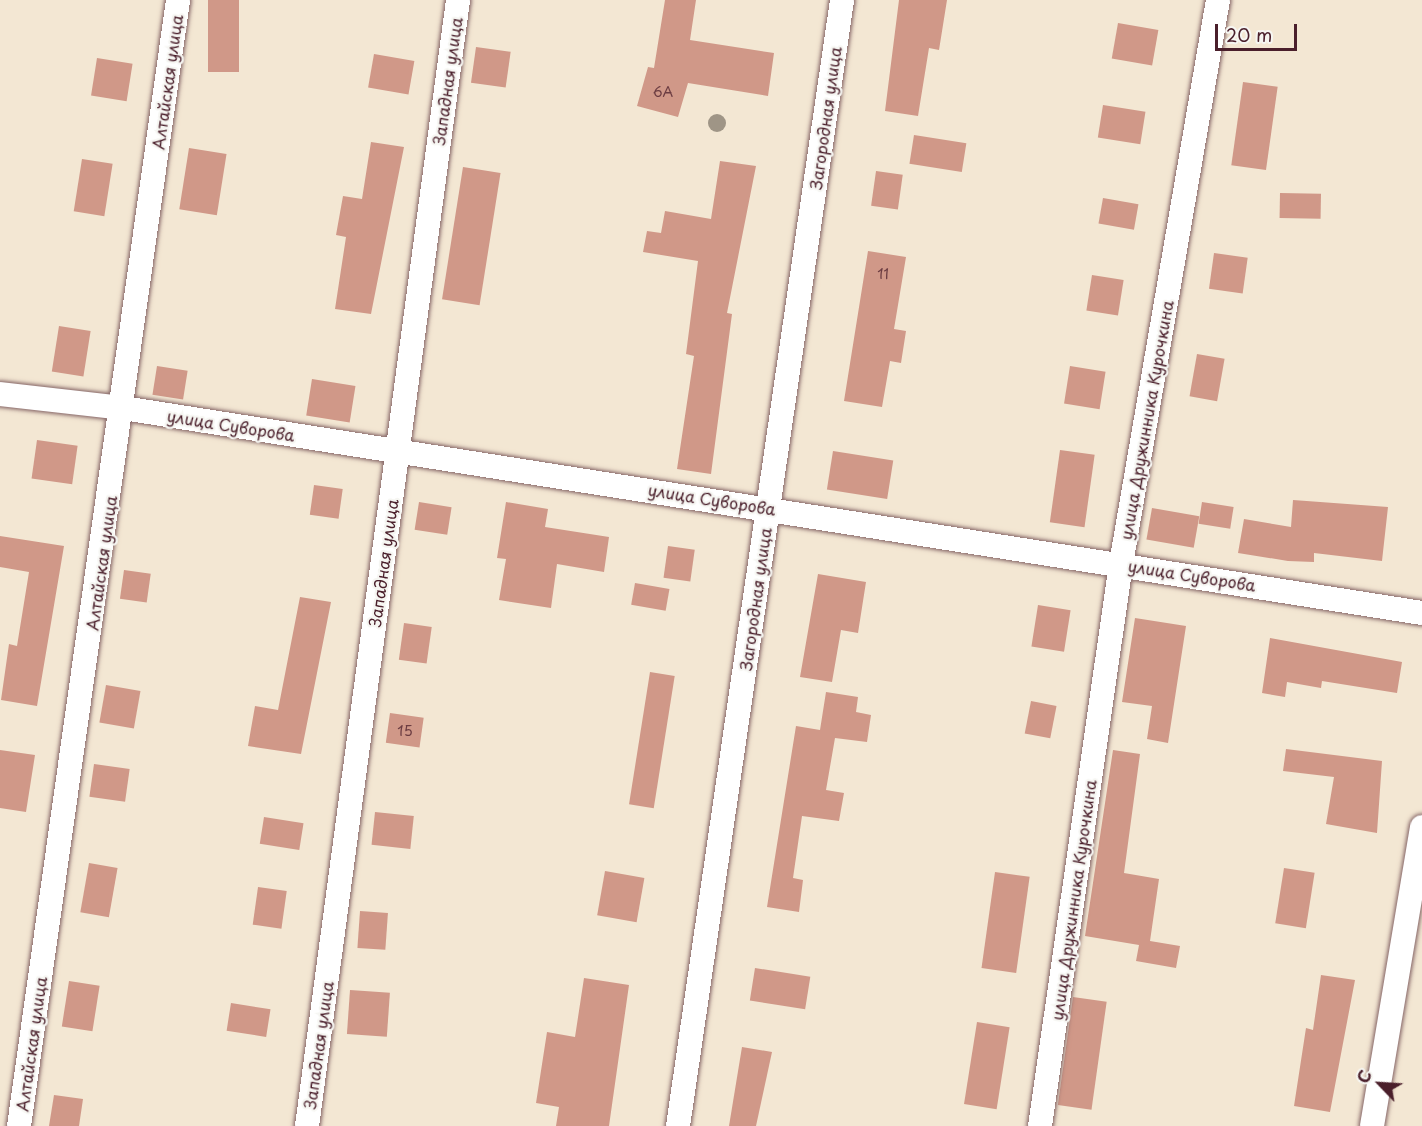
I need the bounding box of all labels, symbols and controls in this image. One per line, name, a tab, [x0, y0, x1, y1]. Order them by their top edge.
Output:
scale bar	[1218, 12, 1300, 50]
street label: Алтайская улица	[148, 13, 186, 151]
street label: Западная улица	[428, 15, 466, 147]
text: 20 m	[1226, 21, 1272, 48]
street label: Загородная улица	[805, 45, 845, 191]
house number: 6А	[653, 84, 673, 100]
house number: 11	[877, 266, 889, 282]
street label: улица Дружинника Курочкина	[1115, 298, 1177, 542]
street label: улица Суворова	[165, 405, 297, 445]
street label: улица Суворова	[646, 479, 778, 519]
street label: Алтайская улица	[82, 494, 120, 632]
street label: Западная улица	[364, 497, 402, 629]
street label: Загородная улица	[735, 526, 775, 672]
street label: улица Суворова	[1126, 555, 1258, 595]
house number: 15	[397, 723, 413, 739]
street label: улица Дружинника Курочкина	[1046, 777, 1100, 1023]
street label: Алтайская улица	[12, 975, 50, 1113]
street label: Западная улица	[299, 979, 337, 1111]
north arrow	[1350, 1054, 1410, 1114]
text: С	[1350, 1066, 1377, 1087]

